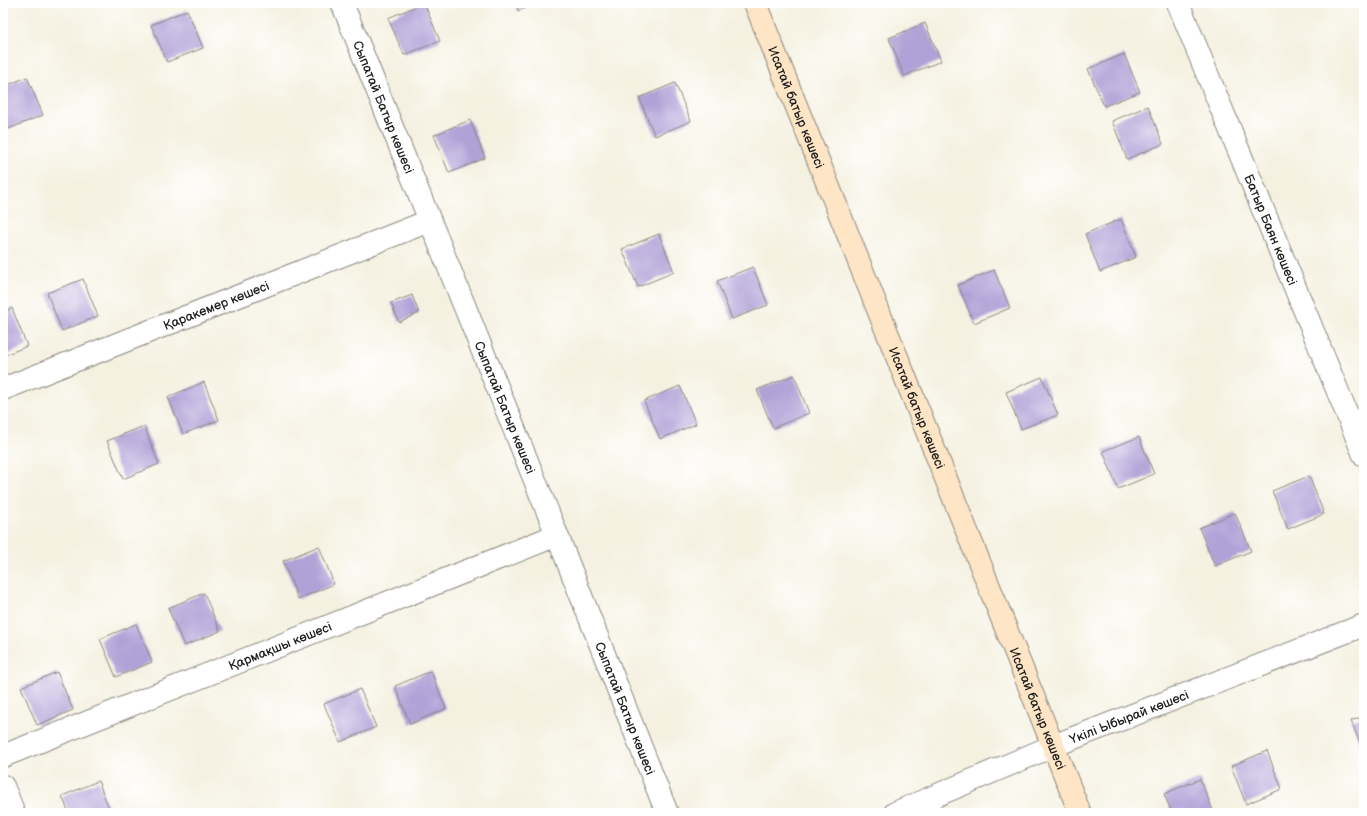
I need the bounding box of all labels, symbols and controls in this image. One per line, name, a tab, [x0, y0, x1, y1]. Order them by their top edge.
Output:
street label: Сыпатай Батыр көшесі	[349, 39, 417, 176]
street label: Исатай батыр көшесі	[764, 44, 827, 171]
street label: Батыр Баян көшесі	[1240, 172, 1300, 288]
street label: Қаракемер көшесі	[161, 278, 272, 334]
street label: Сыпатай Батыр көшесі	[470, 339, 538, 476]
street label: Исатай батыр көшесі	[885, 345, 948, 471]
street label: Қармақшы көшесі	[226, 619, 334, 674]
street label: Сыпатай Батыр көшесі	[591, 640, 658, 777]
street label: Исатай батыр көшесі	[1005, 645, 1069, 772]
street label: Үкілі Ыбырай көшесі	[1067, 687, 1191, 748]

